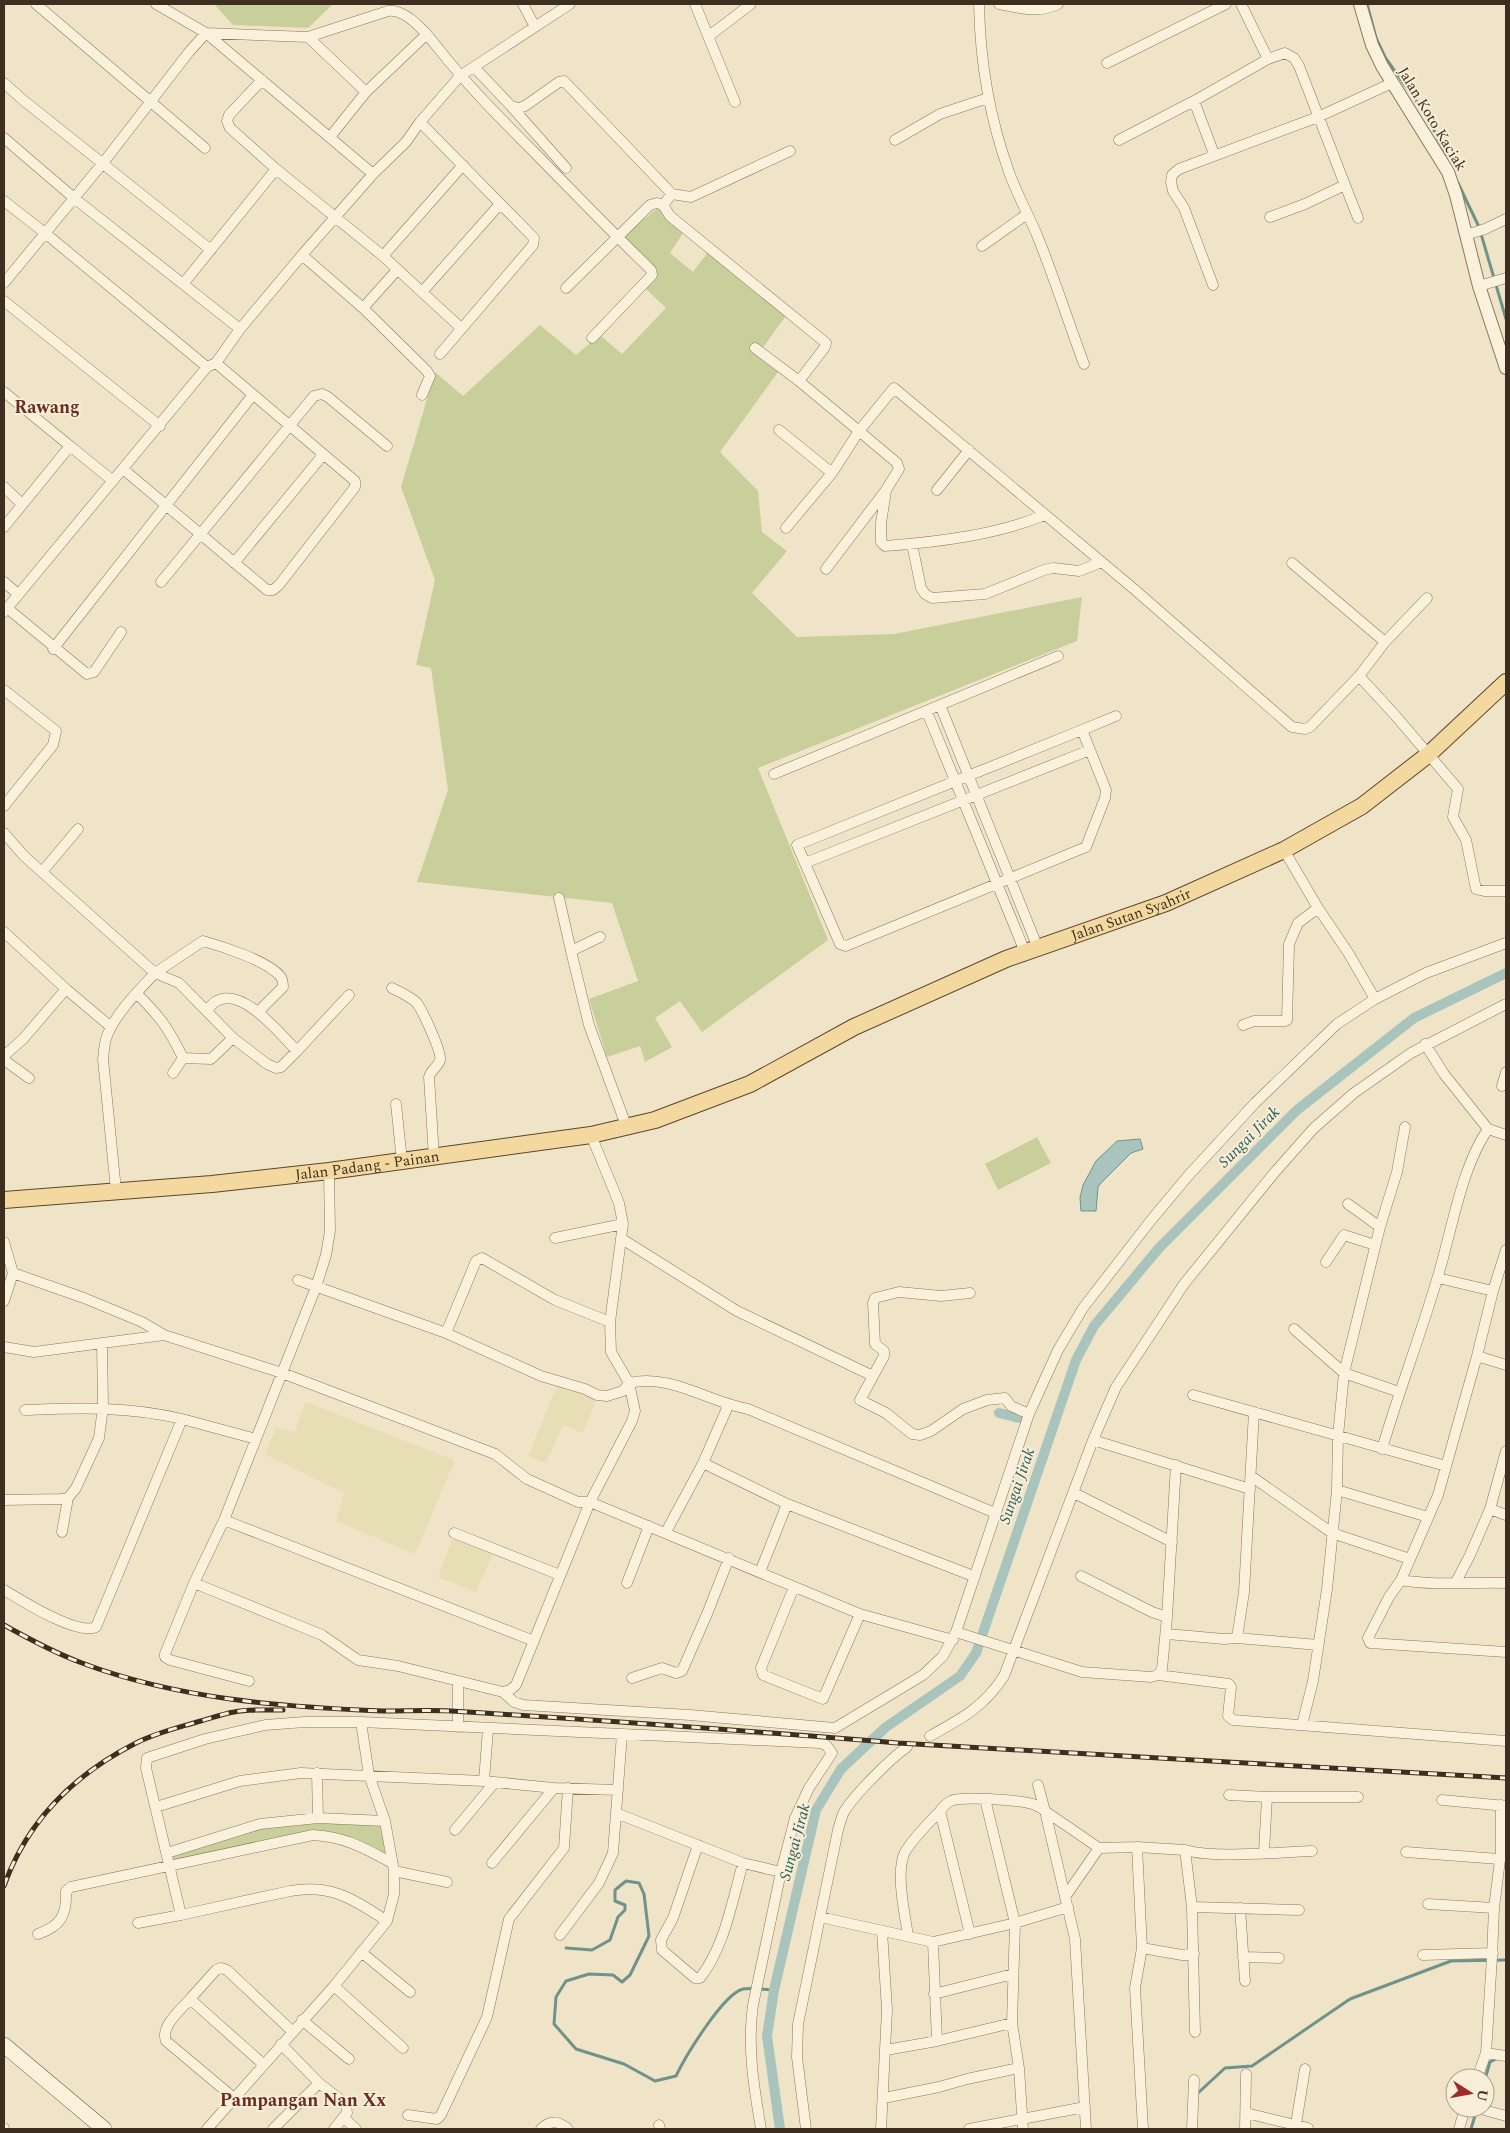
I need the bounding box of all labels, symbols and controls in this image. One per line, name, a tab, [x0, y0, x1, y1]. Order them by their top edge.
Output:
street label: Jalan Koto Kaciak	[1392, 63, 1472, 175]
district label: Rawang	[14, 394, 80, 421]
street label: Jalan Sutan Syahrir	[1068, 882, 1195, 947]
water label: Sungai Jirak	[1213, 1100, 1286, 1173]
street label: Jalan Padang - Painan	[294, 1144, 441, 1186]
water label: Sungai Jirak	[993, 1444, 1041, 1527]
water label: Sungai Jirak	[773, 1800, 817, 1883]
north arrow	[1445, 2068, 1495, 2118]
district label: Pampangan Nan Xx	[220, 2087, 386, 2114]
text: U	[1471, 2088, 1494, 2103]

